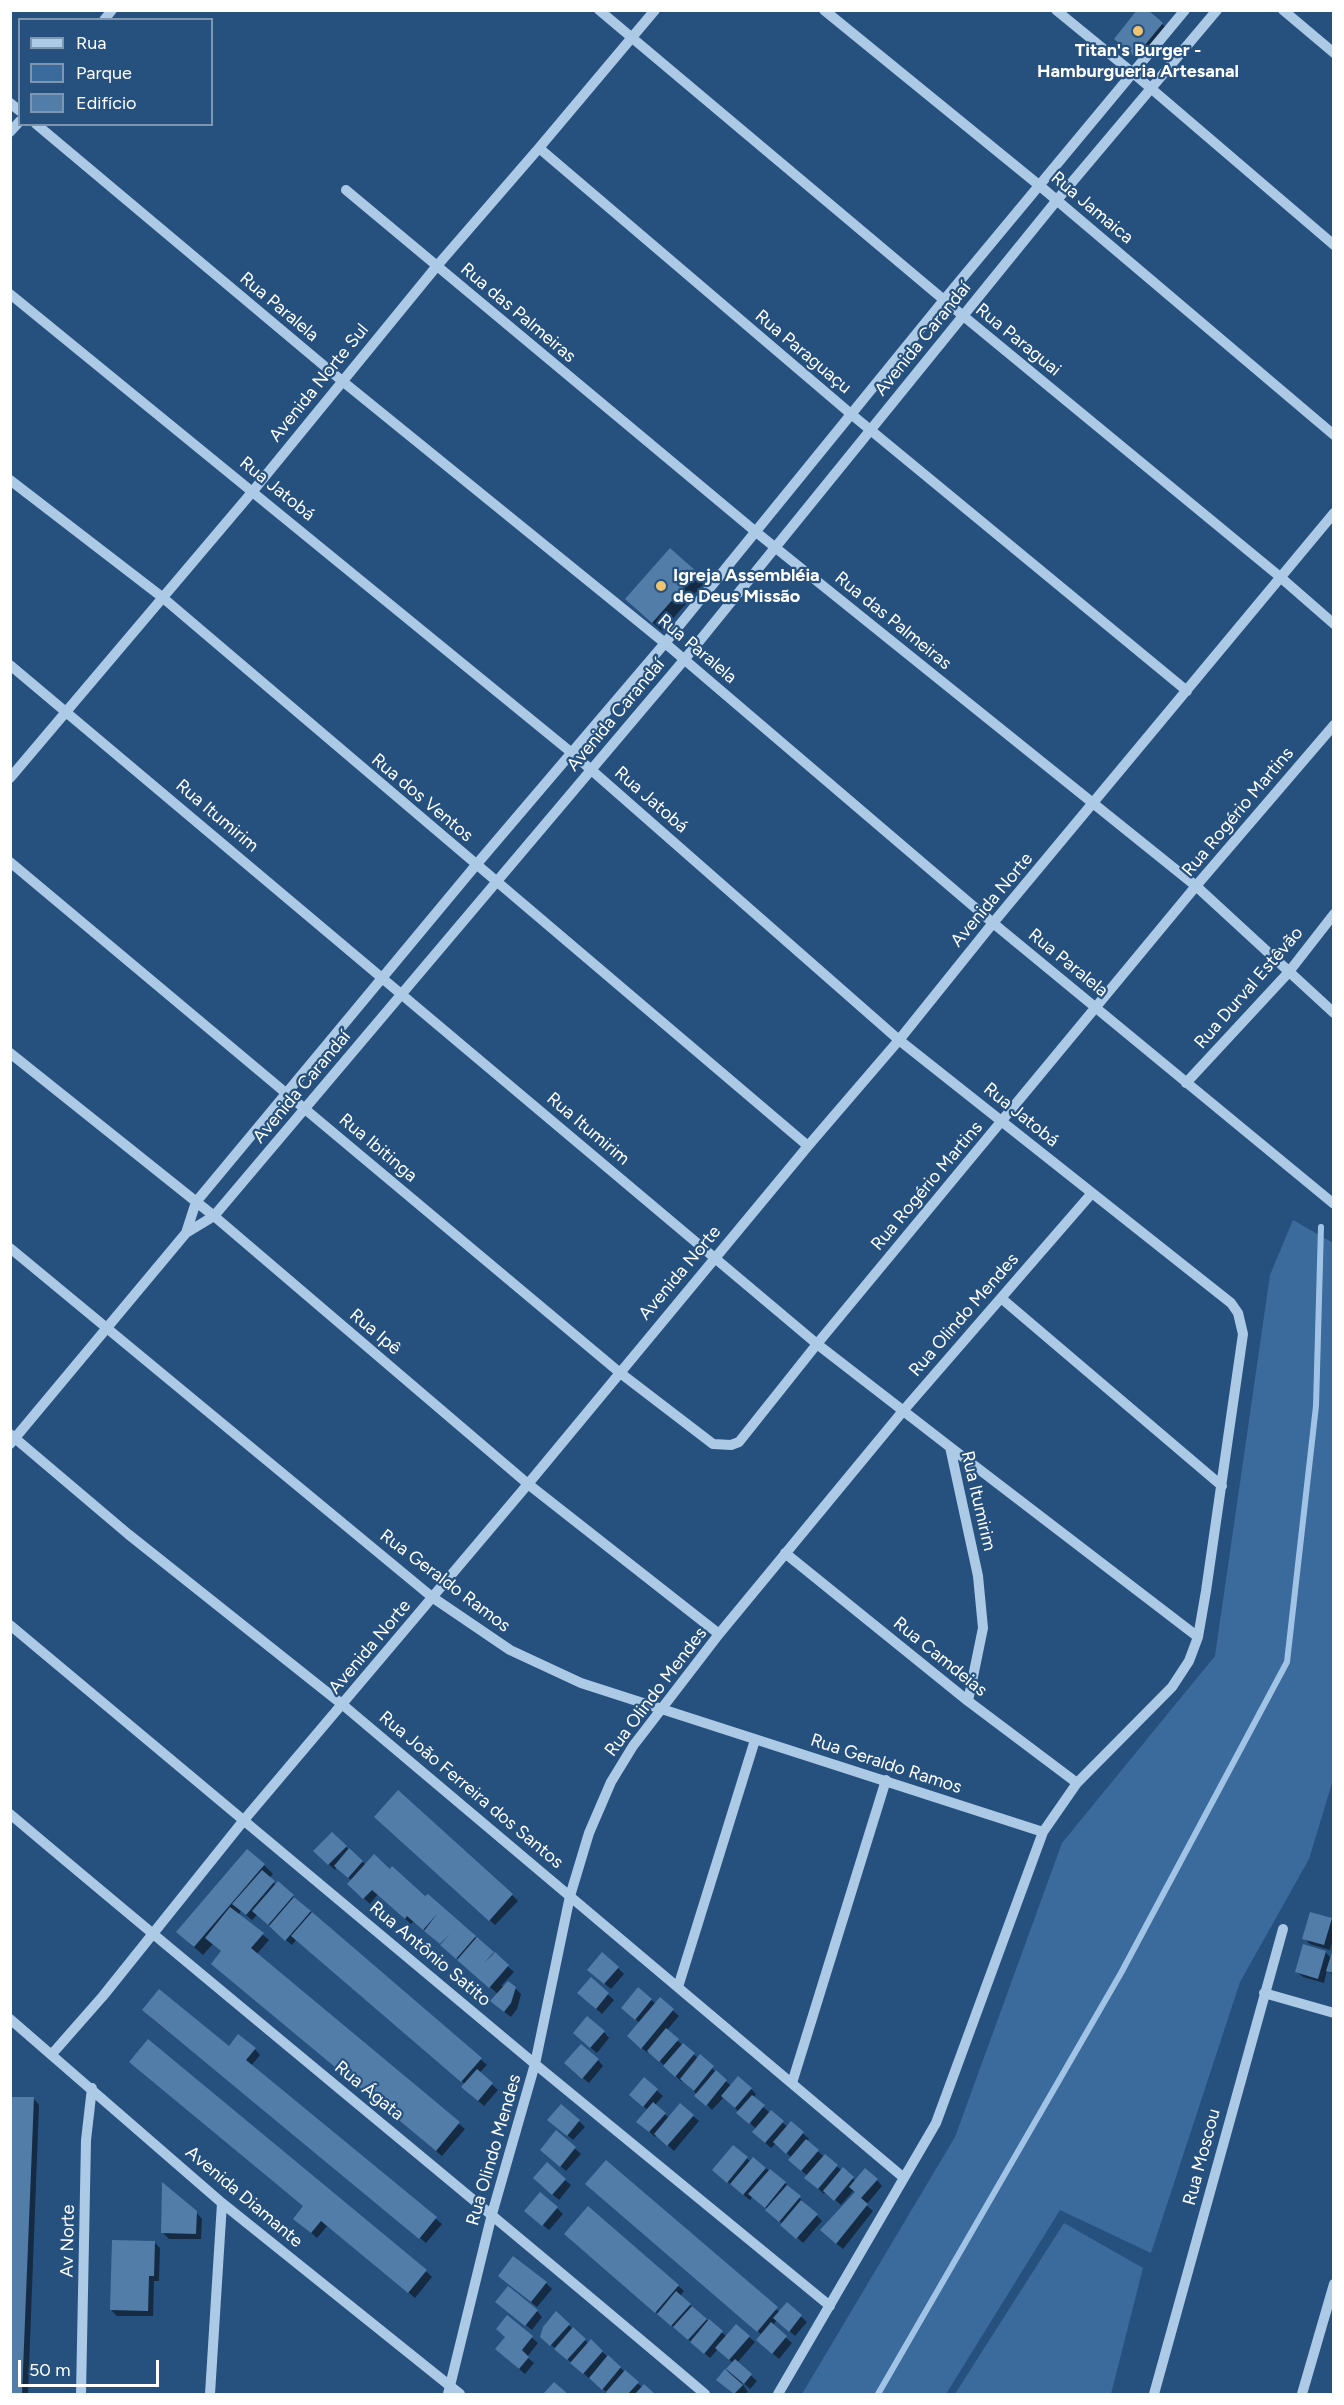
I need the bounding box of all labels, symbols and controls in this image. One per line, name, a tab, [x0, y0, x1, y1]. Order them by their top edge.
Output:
legend	[18, 18, 213, 126]
marker: Titan's Burger - Hamburgueria Artesanal	[1131, 24, 1145, 38]
text: Rua	[76, 32, 107, 54]
place label: Titan's Burger - Hamburgueria Artesanal	[1037, 40, 1239, 82]
text: Parque	[76, 62, 132, 84]
text: Edifício	[76, 92, 137, 114]
street label: Rua Jamaica	[1046, 167, 1138, 249]
street label: Rua das Palmeiras	[456, 258, 580, 368]
street label: Rua Paralela	[235, 268, 323, 346]
street label: Avenida Carandaí	[870, 278, 976, 400]
street label: Rua Paraguai	[971, 299, 1065, 381]
street label: Rua Paraguaçu	[750, 305, 856, 399]
street label: Avenida Norte Sul	[265, 320, 373, 446]
street label: Rua Jatobá	[235, 452, 319, 526]
place label: Igreja Assembléia de Deus Missão	[673, 565, 820, 608]
street label: Rua das Palmeiras	[830, 567, 956, 675]
marker: Igreja Assembléia de Deus Missão	[654, 579, 668, 593]
street label: Rua Paralela	[653, 610, 741, 688]
street label: Avenida Carandaí	[563, 654, 669, 776]
street label: Rua Rogério Martins	[1178, 743, 1298, 881]
street label: Rua dos Ventos	[367, 749, 477, 847]
street label: Rua Jatobá	[610, 762, 692, 838]
street label: Rua Itumirim	[171, 775, 263, 857]
street label: Avenida Norte	[946, 848, 1038, 952]
street label: Rua Durval Estêvão	[1190, 923, 1308, 1053]
street label: Rua Paralela	[1024, 924, 1112, 1002]
street label: Avenida Carandaí	[249, 1026, 355, 1148]
street label: Rua Jatobá	[979, 1078, 1063, 1152]
street label: Rua Itumirim	[542, 1088, 634, 1170]
street label: Rua Ibitinga	[335, 1109, 421, 1187]
street label: Rua Rogério Martins	[867, 1117, 987, 1255]
street label: Avenida Norte	[634, 1221, 726, 1325]
street label: Rua Olindo Mendes	[905, 1249, 1023, 1381]
street label: Rua Ipê	[345, 1304, 405, 1360]
street label: Rua Itumirim	[956, 1449, 1000, 1553]
street label: Rua Geraldo Ramos	[376, 1525, 514, 1637]
street label: Avenida Norte	[324, 1595, 416, 1699]
street label: Rua Camdeias	[889, 1613, 991, 1701]
street label: Rua Olindo Mendes	[600, 1623, 712, 1761]
street label: Rua João Ferreira dos Santos	[375, 1707, 567, 1873]
street label: Rua Geraldo Ramos	[808, 1729, 964, 1799]
street label: Rua Antônio Satito	[365, 1897, 495, 2011]
street label: Rua Ágata	[330, 2057, 408, 2125]
street label: Rua Olindo Mendes	[462, 2072, 526, 2228]
street label: Rua Moscou	[1179, 2106, 1225, 2208]
street label: Avenida Diamante	[181, 2142, 307, 2252]
street label: Av Norte	[57, 2204, 79, 2278]
scale bar	[21, 2348, 162, 2386]
text: 50 m	[29, 2359, 71, 2381]

